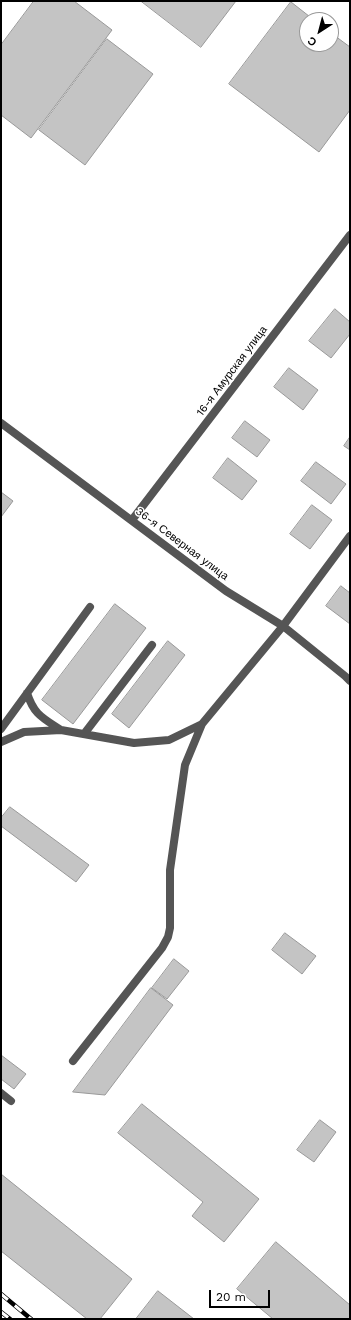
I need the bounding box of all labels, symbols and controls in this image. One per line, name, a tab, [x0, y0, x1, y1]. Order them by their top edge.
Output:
north arrow	[299, 12, 339, 52]
text: С	[305, 34, 319, 49]
street label: 16-я Амурская улица	[194, 323, 270, 419]
street label: 36-я Северная улица	[133, 505, 231, 583]
scale bar	[211, 1282, 272, 1308]
text: 20 m	[216, 1290, 246, 1304]

